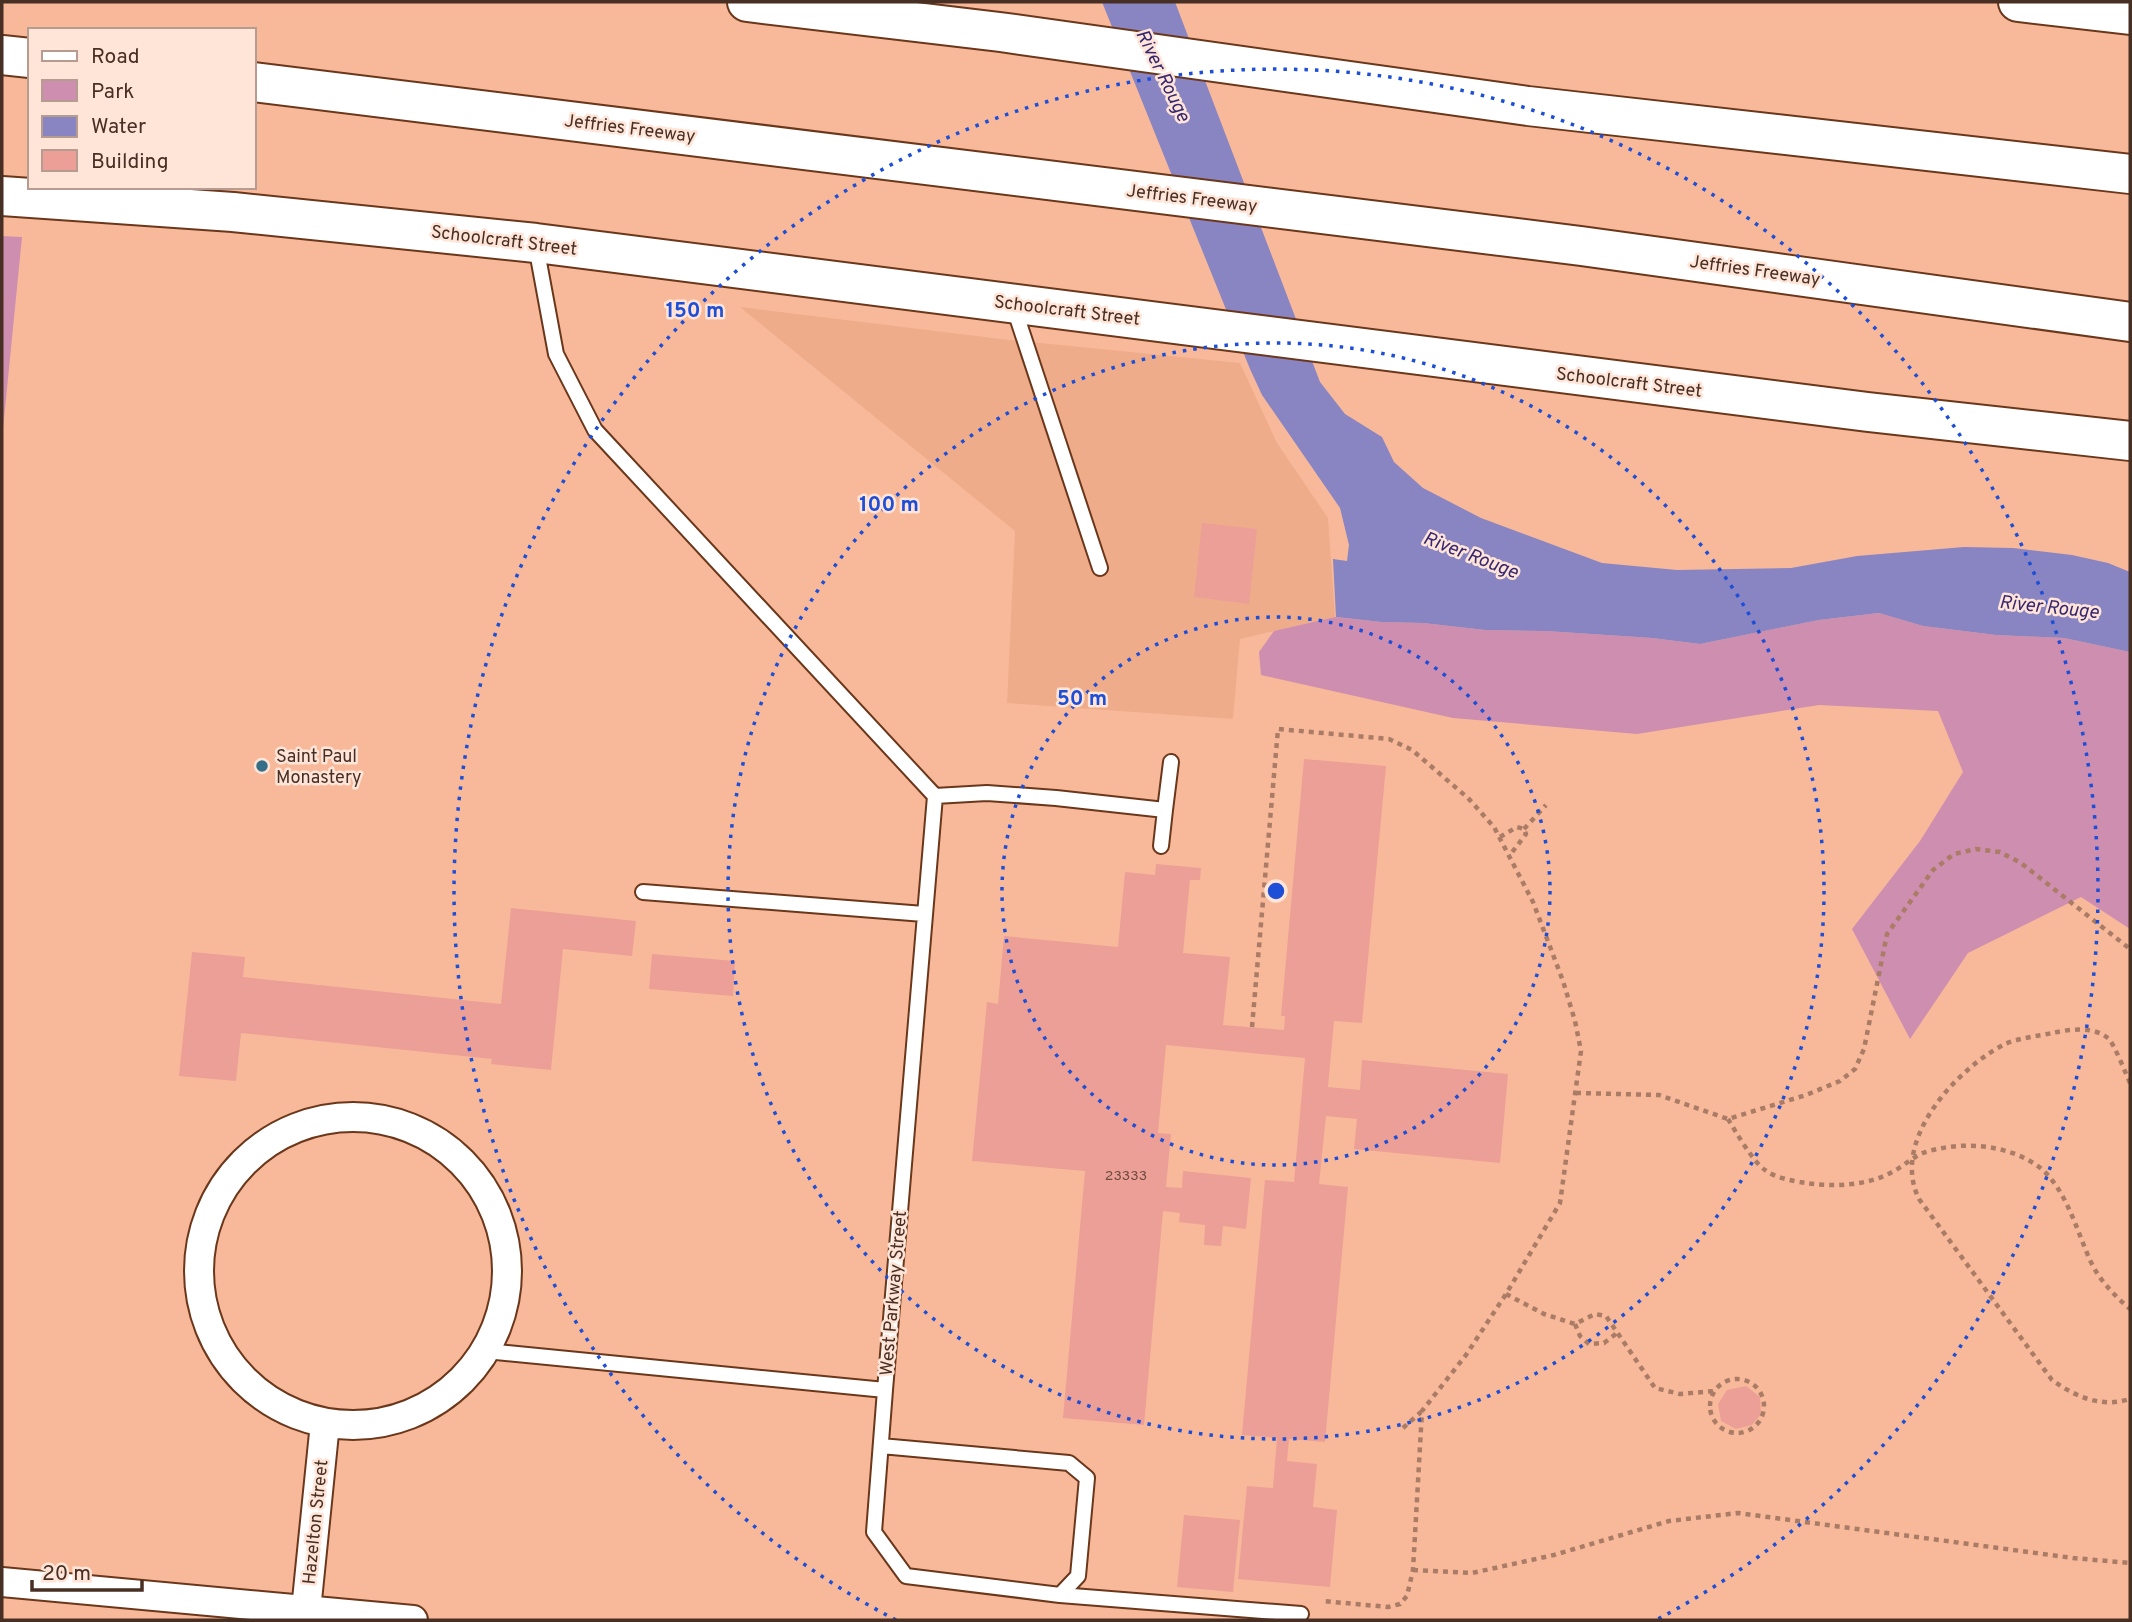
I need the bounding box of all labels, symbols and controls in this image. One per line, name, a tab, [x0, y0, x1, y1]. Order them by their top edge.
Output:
water label: River Rouge	[1130, 26, 1195, 126]
legend	[28, 28, 256, 189]
text: Road	[91, 44, 140, 71]
text: Park	[91, 79, 134, 106]
street label: Jeffries Freeway	[563, 110, 697, 149]
text: Water	[91, 114, 146, 141]
text: Building	[91, 149, 169, 176]
street label: Jeffries Freeway	[1125, 180, 1259, 219]
street label: Schoolcraft Street	[430, 221, 578, 262]
street label: Jeffries Freeway	[1688, 251, 1822, 292]
street label: Schoolcraft Street	[993, 291, 1141, 332]
text: 150 m	[666, 298, 724, 325]
street label: Schoolcraft Street	[1555, 363, 1703, 404]
text: 100 m	[859, 492, 919, 519]
water label: River Rouge	[1419, 527, 1521, 585]
water label: River Rouge	[1998, 591, 2100, 625]
text: 50 m	[1057, 686, 1107, 713]
place label: Saint Paul Monastery	[276, 746, 362, 790]
marker: Saint Paul Monastery	[254, 758, 270, 774]
centre of rings	[1264, 879, 1288, 903]
house number: 23333	[1105, 1168, 1147, 1185]
street label: West Parkway Street	[876, 1210, 913, 1377]
street label: Hazelton Street	[299, 1459, 334, 1586]
scale bar	[32, 1548, 142, 1592]
text: 20 m	[42, 1561, 91, 1588]

